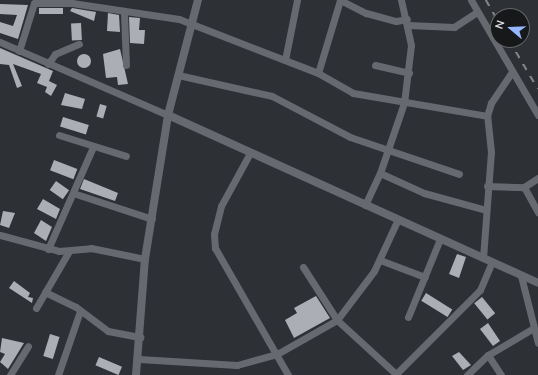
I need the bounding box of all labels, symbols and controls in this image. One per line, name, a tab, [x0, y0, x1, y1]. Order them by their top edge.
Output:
north arrow	[490, 8, 530, 48]
text: N	[492, 18, 508, 31]

